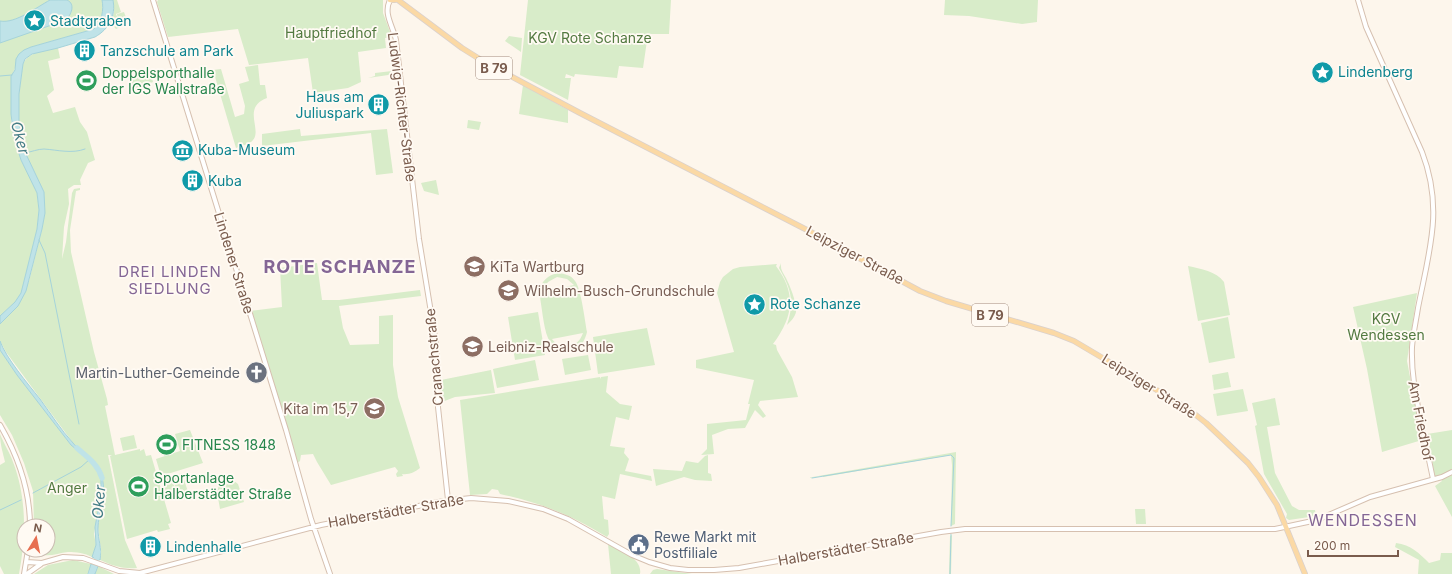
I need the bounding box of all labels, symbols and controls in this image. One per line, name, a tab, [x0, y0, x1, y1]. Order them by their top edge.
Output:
place icon: Stadtgraben	[21, 8, 47, 34]
place label: Stadtgraben	[50, 12, 131, 29]
park label: Hauptfriedhof	[285, 24, 377, 41]
park label: KGV Rote Schanze	[528, 29, 652, 46]
street label: Ludwig-Richter-Straße	[385, 31, 420, 183]
building icon: Tanzschule am Park	[71, 38, 97, 64]
place label: Tanzschule am Park	[100, 42, 234, 59]
road number: B 79	[476, 57, 512, 79]
place icon: Lindenberg	[1309, 59, 1335, 85]
place label: Lindenberg	[1338, 63, 1413, 80]
place label: Doppelsporthalle der IGS Wallstraße	[102, 64, 225, 97]
sports icon: Doppelsporthalle der IGS Wallstraße	[74, 68, 100, 94]
place label: Haus am Juliuspark	[296, 88, 364, 121]
building icon: Haus am Juliuspark	[366, 92, 392, 118]
water label: Oker	[7, 119, 34, 157]
museum icon: Kuba-Museum	[170, 137, 196, 163]
place label: Kuba-Museum	[198, 141, 295, 158]
building icon: Kuba	[179, 168, 205, 194]
place label: Kuba	[208, 172, 242, 189]
street label: Lindener Straße	[211, 210, 258, 316]
street label: Leipziger Straße	[803, 222, 907, 288]
school or university icon: KiTa Wartburg	[462, 254, 488, 280]
district label: ROTE SCHANZE	[264, 256, 416, 277]
place label: KiTa Wartburg	[490, 258, 584, 275]
district label: DREI LINDEN SIEDLUNG	[118, 262, 222, 298]
school or university icon: Wilhelm-Busch-Grundschule	[495, 278, 521, 304]
place label: Wilhelm-Busch-Grundschule	[524, 282, 715, 299]
place icon: Rote Schanze	[741, 291, 767, 317]
place label: Rote Schanze	[770, 295, 861, 312]
road number: B 79	[972, 304, 1008, 326]
street label: Cranachstraße	[421, 308, 446, 406]
park label: KGV Wendessen	[1347, 310, 1425, 343]
school or university icon: Leibniz-Realschule	[460, 334, 486, 360]
place label: Leibniz-Realschule	[488, 338, 614, 355]
street label: Leipziger Straße	[1099, 350, 1200, 422]
church icon: Martin-Luther-Gemeinde	[243, 360, 269, 386]
place label: Martin-Luther-Gemeinde	[76, 364, 240, 381]
street label: Am Friedhof	[1405, 379, 1438, 462]
school or university icon: Kita im 15,7	[361, 396, 387, 422]
place label: Kita im 15,7	[283, 400, 358, 417]
sports icon: FITNESS 1848	[153, 432, 179, 458]
place label: FITNESS 1848	[182, 436, 276, 453]
place label: Sportanlage Halberstädter Straße	[154, 469, 292, 502]
sports icon: Sportanlage Halberstädter Straße	[125, 473, 151, 499]
park label: Anger	[47, 479, 87, 496]
water label: Oker	[88, 484, 109, 520]
street label: Halberstädter Straße	[327, 490, 465, 531]
district label: WENDESSEN	[1308, 510, 1418, 530]
north arrow	[16, 518, 56, 558]
text: N	[32, 521, 43, 536]
place label: Rewe Markt mit Postfiliale	[654, 528, 757, 561]
street label: Halberstädter Straße	[777, 528, 915, 569]
public building icon: Rewe Markt mit Postfiliale	[625, 532, 651, 558]
scale bar	[1308, 532, 1398, 558]
building icon: Lindenhalle	[138, 534, 164, 560]
place label: Lindenhalle	[166, 538, 242, 555]
text: 200 m	[1314, 538, 1350, 553]

